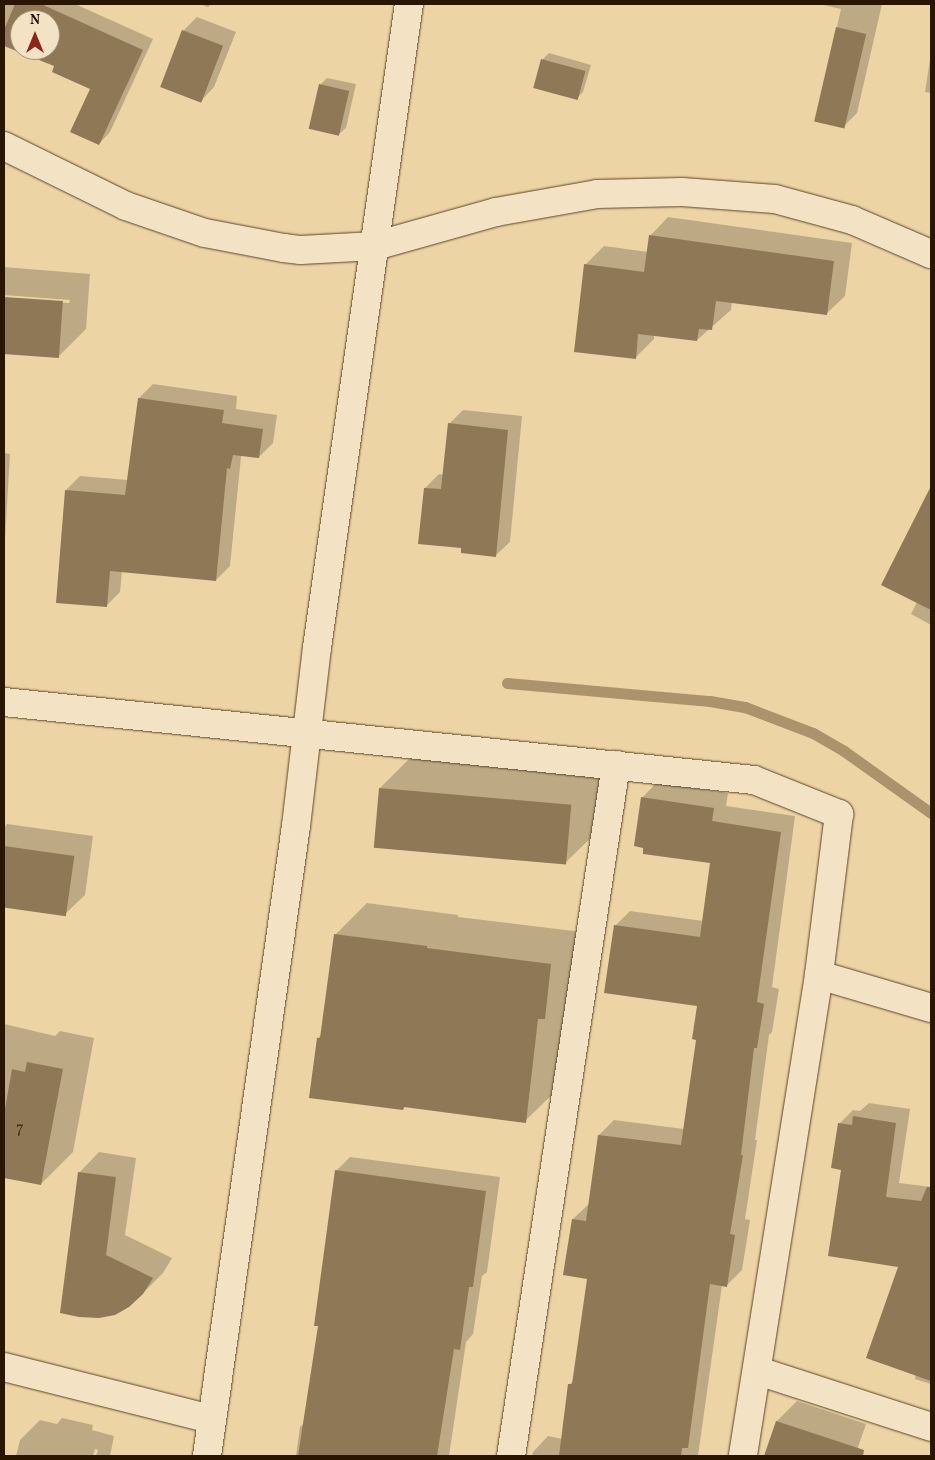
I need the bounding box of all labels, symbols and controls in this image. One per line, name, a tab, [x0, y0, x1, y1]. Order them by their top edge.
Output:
north arrow	[10, 10, 60, 60]
text: N	[30, 11, 40, 30]
house number: 7	[16, 1119, 24, 1139]

